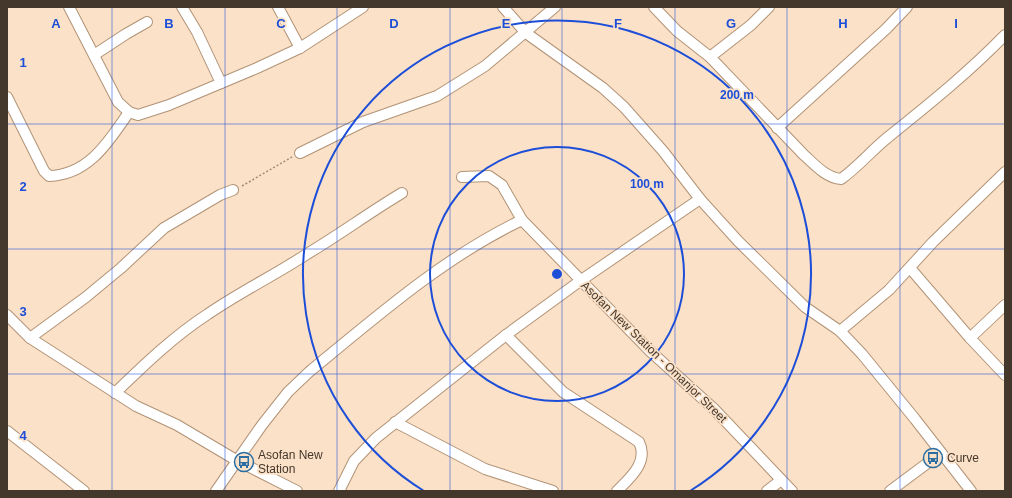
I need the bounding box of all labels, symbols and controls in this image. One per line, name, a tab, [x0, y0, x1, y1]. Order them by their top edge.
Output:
text: A	[51, 16, 61, 31]
text: B	[164, 16, 174, 31]
text: C	[276, 16, 286, 31]
text: D	[389, 16, 399, 31]
text: E	[502, 16, 511, 31]
text: F	[614, 16, 622, 31]
text: G	[726, 16, 736, 31]
text: H	[838, 16, 848, 31]
text: I	[954, 16, 958, 31]
text: 1	[19, 55, 27, 70]
text: 200 m	[720, 88, 754, 102]
text: 100 m	[630, 177, 664, 191]
text: 2	[19, 179, 27, 194]
centre of rings	[550, 267, 564, 281]
street label: Asofan New Station - Omanjor Street	[578, 278, 730, 426]
text: 3	[19, 304, 27, 319]
text: 4	[19, 428, 27, 443]
bus stop icon: Curve	[922, 447, 944, 469]
place label: Asofan New Station	[258, 448, 323, 476]
bus stop icon: Asofan New Station	[233, 451, 255, 473]
place label: Curve	[947, 451, 979, 465]

